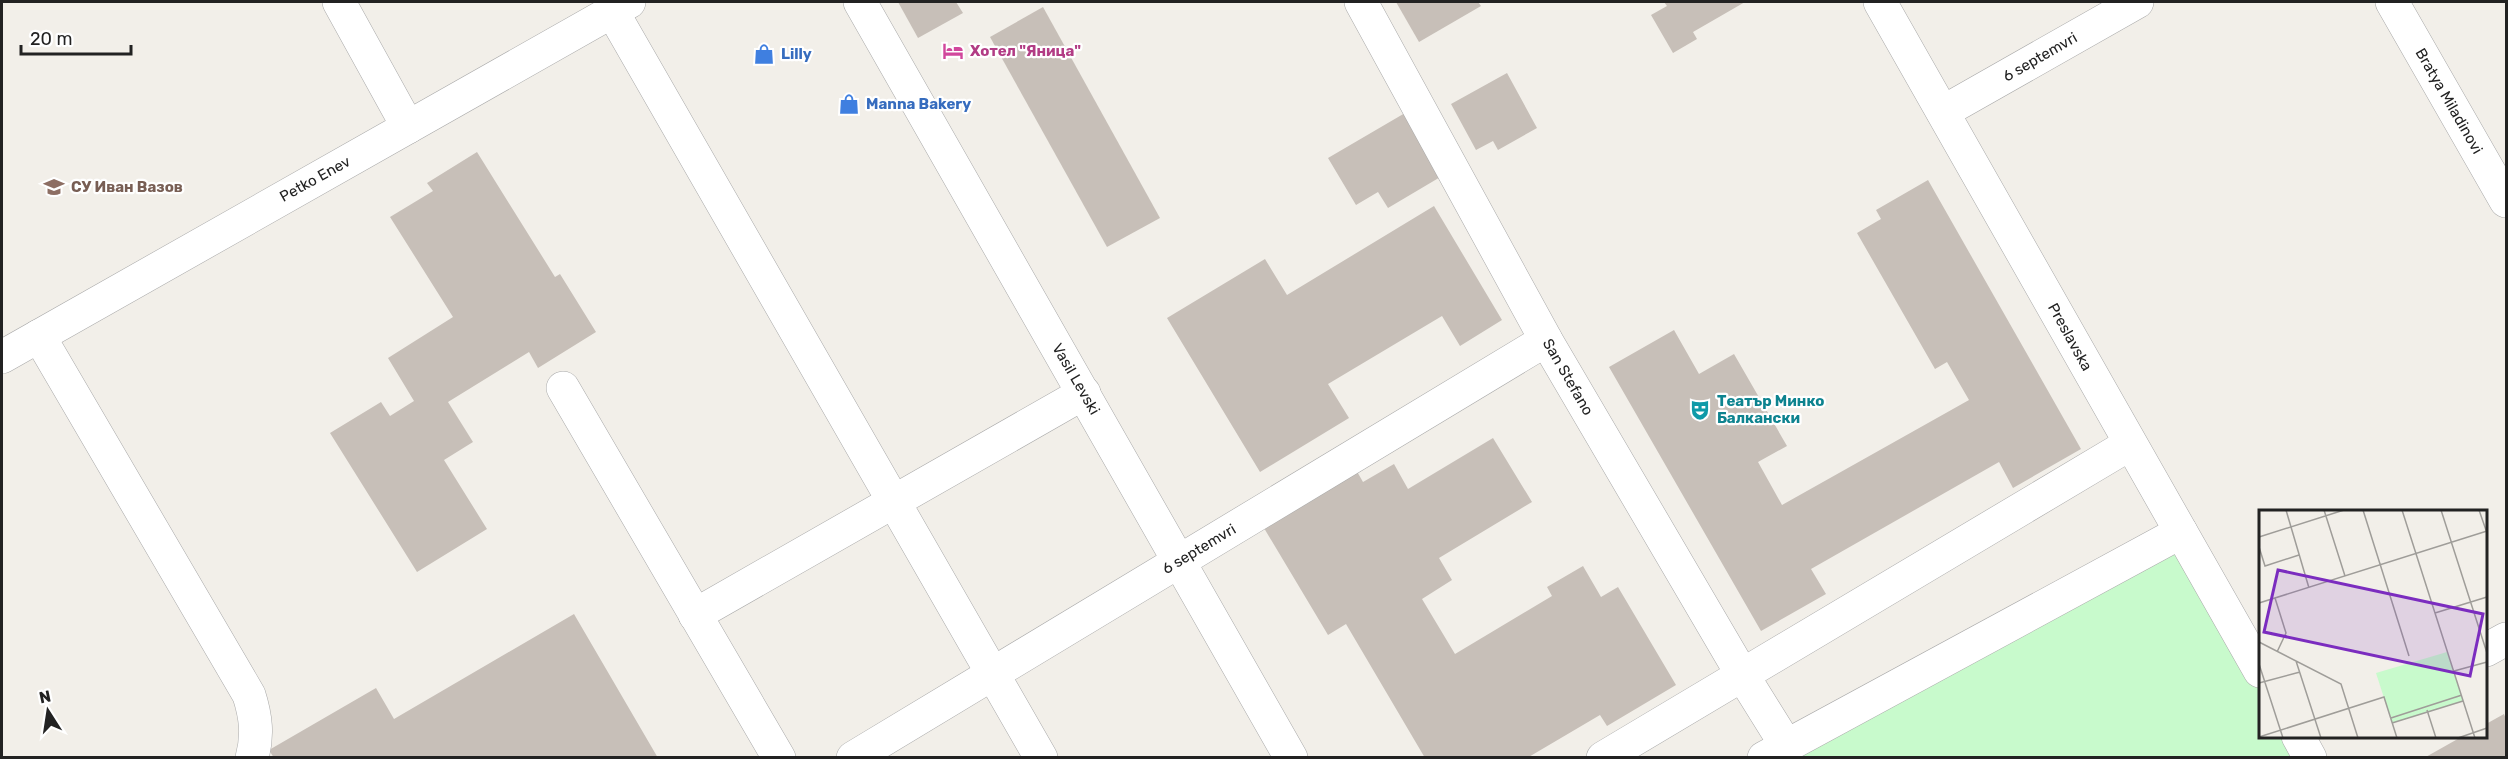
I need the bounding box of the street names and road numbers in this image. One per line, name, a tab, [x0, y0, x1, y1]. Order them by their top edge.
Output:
street label: 6 septemvri	[2000, 29, 2080, 85]
street label: Bratya Miladinovi	[2411, 45, 2487, 157]
street label: Petko Enev	[277, 152, 353, 206]
street label: Preslavska	[2044, 300, 2096, 374]
street label: San Stefano	[1539, 335, 1597, 419]
street label: Vasil Levski	[1048, 340, 1104, 418]
street label: 6 septemvri	[1159, 520, 1239, 578]

